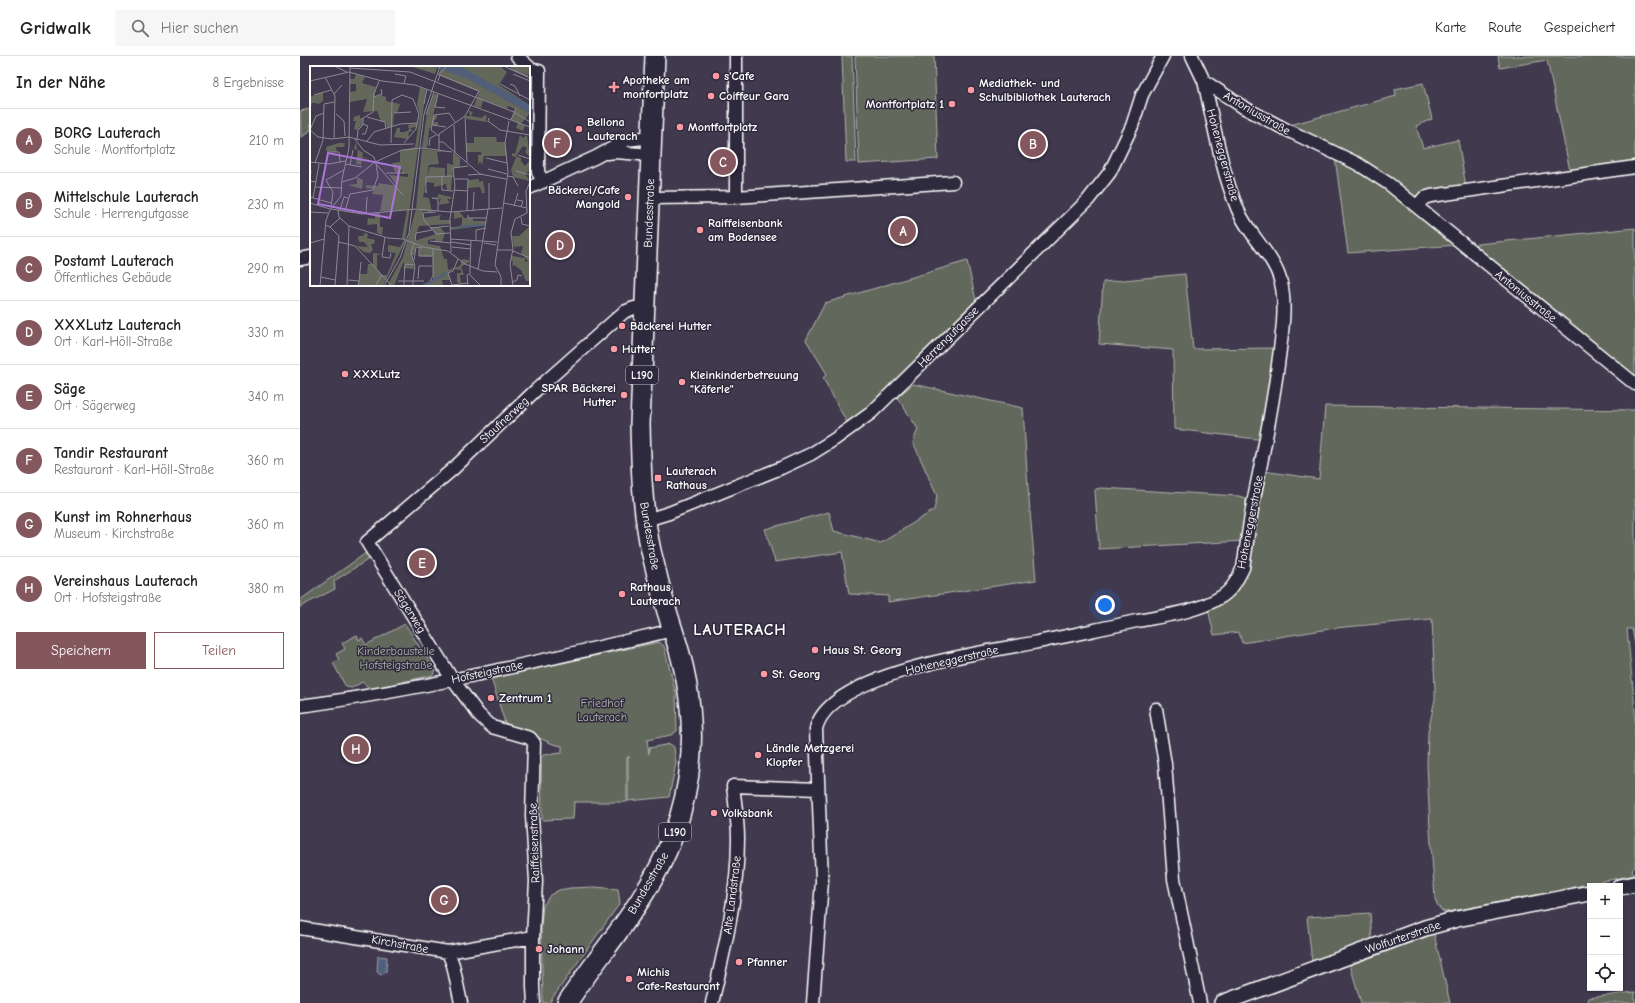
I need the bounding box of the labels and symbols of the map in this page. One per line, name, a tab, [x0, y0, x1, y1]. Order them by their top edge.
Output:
inset map	[310, 66, 530, 286]
place label: s'Cafe	[724, 69, 754, 83]
marker: s'Cafe	[711, 71, 721, 81]
place label: Apotheke am monfortplatz	[623, 73, 690, 101]
place label: Mediathek- und Schulbibliothek Lauterach	[979, 76, 1111, 104]
marker: Apotheke am monfortplatz	[608, 81, 620, 93]
marker: Mediathek- und Schulbibliothek Lauterach	[966, 85, 976, 95]
street label: Antoniusstraße	[1221, 88, 1293, 138]
place label: Coiffeur Gara	[719, 89, 789, 103]
marker: Coiffeur Gara	[706, 91, 716, 101]
place label: Montfortplatz 1	[866, 97, 944, 111]
marker: Montfortplatz 1	[947, 99, 957, 109]
street label: Hoheneggerstraße	[1204, 107, 1242, 203]
place label: Bellona Lauterach	[587, 115, 638, 143]
place label: Montfortplatz	[688, 120, 758, 134]
marker: Montfortplatz	[675, 122, 685, 132]
marker: Bellona Lauterach	[574, 124, 584, 134]
pin: F	[544, 128, 570, 158]
pin: B	[1020, 129, 1046, 159]
pin: C	[710, 147, 736, 177]
street label: Bundesstraße	[641, 178, 657, 248]
place label: Bäckerei/Cafe Mangold	[548, 183, 620, 211]
marker: Bäckerei/Cafe Mangold	[623, 192, 633, 202]
place label: Raiffeisenbank am Bodensee	[708, 216, 783, 244]
pin: A	[890, 216, 916, 246]
marker: Raiffeisenbank am Bodensee	[695, 225, 705, 235]
pin: D	[547, 230, 573, 260]
street label: Antoniusstraße	[1492, 267, 1560, 325]
street label: Herrengutgasse	[915, 304, 981, 370]
place label: Bäckerei Hutter	[630, 319, 711, 333]
marker: Bäckerei Hutter	[617, 321, 627, 331]
place label: Hutter	[622, 342, 655, 356]
marker: Hutter	[609, 344, 619, 354]
road number: L190	[626, 366, 658, 384]
place label: XXXLutz	[353, 367, 401, 381]
place label: Kleinkinderbetreuung "Käferle"	[690, 368, 799, 396]
marker: XXXLutz	[340, 369, 350, 379]
marker: Kleinkinderbetreuung "Käferle"	[677, 377, 687, 387]
place label: SPAR Bäckerei Hutter	[541, 381, 616, 409]
marker: SPAR Bäckerei Hutter	[619, 390, 629, 400]
street label: Staufnerweg	[477, 394, 531, 446]
place label: Lauterach Rathaus	[666, 464, 717, 492]
marker: Lauterach Rathaus	[653, 473, 663, 483]
street label: Hoheneggerstraße	[1234, 474, 1266, 570]
street label: Bundesstraße	[637, 501, 663, 571]
pin: E	[409, 548, 435, 578]
place label: Rathaus Lauterach	[630, 580, 681, 608]
street label: Sägerweg	[391, 586, 429, 636]
marker: Rathaus Lauterach	[617, 589, 627, 599]
your location	[1095, 595, 1115, 615]
district label: LAUTERACH	[693, 621, 787, 639]
street label: Hoheneggerstraße	[904, 642, 1000, 678]
place label: Haus St. Georg	[823, 643, 902, 657]
park label: Kinderbaustelle Hofsteigstraße	[357, 644, 435, 672]
marker: Haus St. Georg	[810, 645, 820, 655]
street label: Hofsteigstraße	[450, 658, 524, 686]
place label: St. Georg	[772, 667, 821, 681]
marker: St. Georg	[759, 669, 769, 679]
place label: Zentrum 1	[499, 691, 552, 705]
marker: Zentrum 1	[486, 693, 496, 703]
park label: Friedhof Lauterach	[577, 696, 627, 724]
pin: H	[343, 734, 369, 764]
place label: Ländle Metzgerei Klopfer	[766, 741, 854, 769]
marker: Ländle Metzgerei Klopfer	[753, 750, 763, 760]
street label: Raiffeisenstraße	[526, 803, 542, 883]
place label: Volksbank	[722, 806, 773, 820]
marker: Volksbank	[709, 808, 719, 818]
road number: L190	[659, 823, 691, 841]
street label: Bundesstraße	[625, 850, 671, 916]
street label: Alte Landstraße	[720, 855, 744, 935]
pin: G	[431, 885, 457, 915]
street label: Wolfurterstraße	[1364, 918, 1442, 956]
street label: Kirchstraße	[370, 932, 430, 956]
place label: Johann	[547, 942, 584, 956]
marker: Johann	[534, 944, 544, 954]
place label: Pfanner	[747, 955, 787, 969]
marker: Pfanner	[734, 957, 744, 967]
place label: Michis Cafe-Restaurant	[637, 965, 721, 993]
marker: Michis Cafe-Restaurant	[624, 974, 634, 984]

